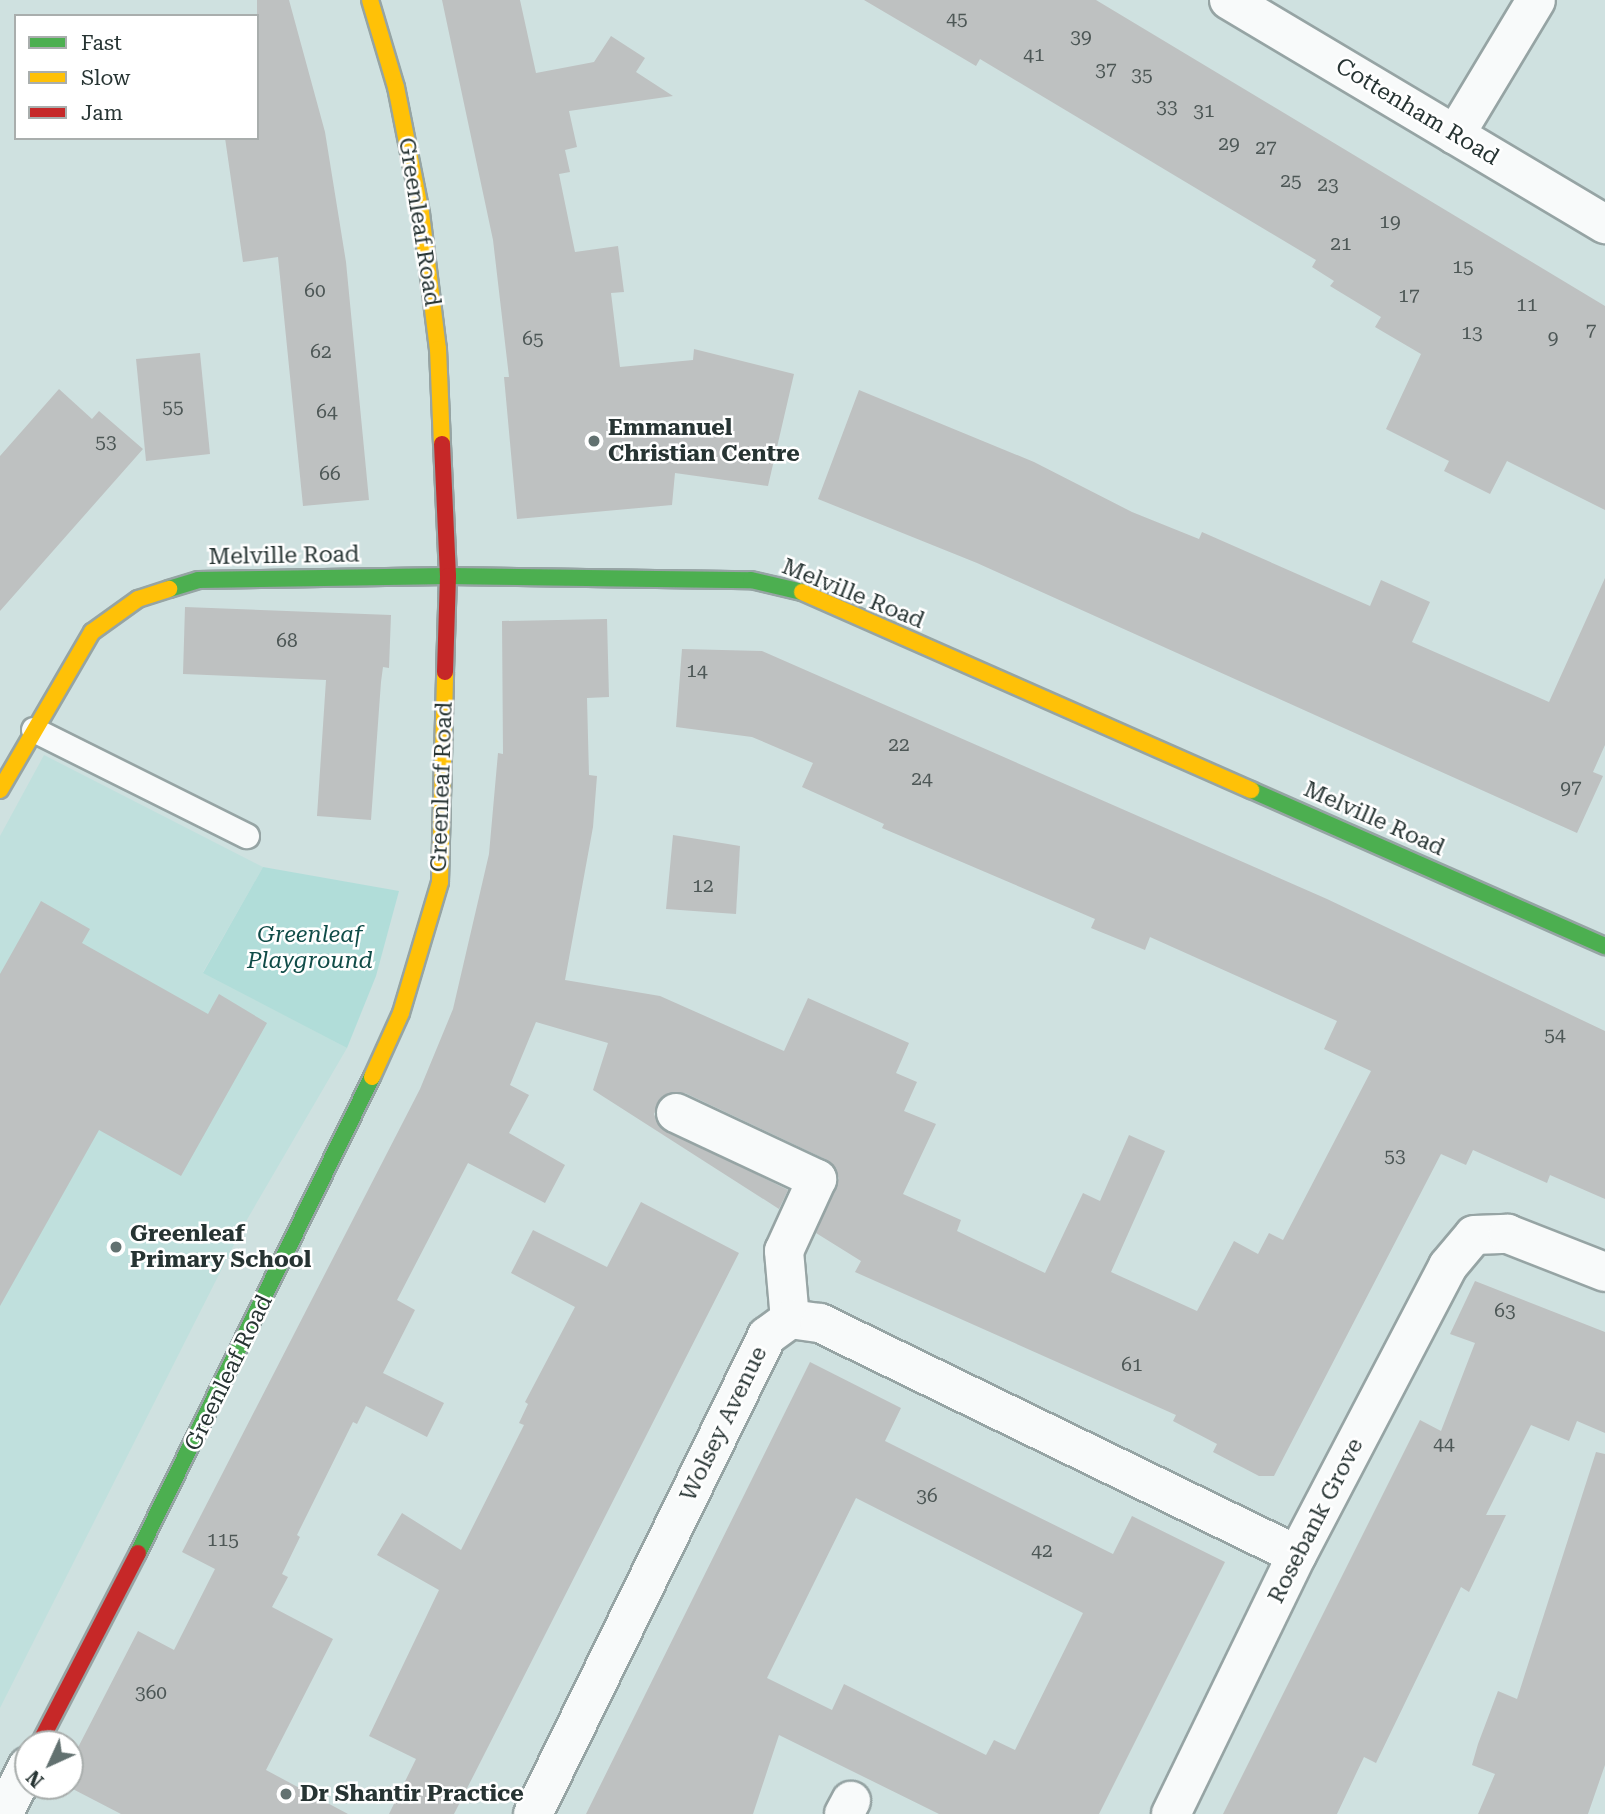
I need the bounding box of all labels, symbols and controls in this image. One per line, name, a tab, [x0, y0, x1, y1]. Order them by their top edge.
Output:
house number: 45	[946, 8, 968, 30]
legend	[14, 14, 259, 140]
house number: 39	[1070, 26, 1092, 48]
text: Fast	[81, 31, 122, 55]
house number: 41	[1023, 44, 1045, 66]
street label: Cottenham Road	[1330, 52, 1504, 172]
house number: 37	[1095, 59, 1117, 81]
house number: 35	[1131, 64, 1153, 86]
text: Slow	[81, 66, 130, 90]
house number: 33	[1156, 96, 1178, 118]
house number: 31	[1193, 100, 1215, 122]
text: Jam	[81, 101, 123, 125]
house number: 29	[1218, 133, 1240, 155]
street label: Greenleaf Road	[392, 136, 446, 308]
house number: 27	[1255, 137, 1277, 159]
house number: 25	[1280, 170, 1302, 192]
house number: 23	[1317, 174, 1339, 196]
house number: 19	[1379, 211, 1401, 233]
house number: 21	[1330, 233, 1352, 255]
house number: 15	[1452, 256, 1474, 278]
house number: 60	[304, 280, 326, 302]
house number: 17	[1398, 285, 1420, 307]
house number: 11	[1516, 294, 1538, 316]
house number: 7	[1586, 320, 1596, 342]
house number: 13	[1461, 322, 1483, 344]
house number: 9	[1548, 327, 1558, 349]
house number: 65	[522, 328, 544, 350]
house number: 62	[310, 341, 332, 363]
house number: 55	[162, 396, 184, 418]
house number: 64	[316, 401, 338, 423]
place label: Emmanuel Christian Centre	[608, 414, 800, 468]
house number: 53	[95, 431, 117, 453]
marker: Emmanuel Christian Centre	[586, 433, 602, 449]
house number: 66	[319, 463, 341, 485]
street label: Melville Road	[208, 541, 360, 571]
street label: Melville Road	[778, 553, 928, 635]
house number: 68	[276, 630, 298, 652]
house number: 14	[686, 660, 708, 682]
street label: Greenleaf Road	[425, 701, 459, 873]
house number: 22	[888, 734, 910, 756]
house number: 24	[911, 768, 933, 790]
street label: Melville Road	[1299, 776, 1449, 862]
house number: 97	[1560, 777, 1582, 799]
house number: 12	[692, 875, 714, 897]
park label: Greenleaf Playground	[247, 921, 373, 975]
house number: 54	[1544, 1024, 1566, 1046]
house number: 53	[1384, 1145, 1406, 1167]
place label: Greenleaf Primary School	[130, 1220, 311, 1274]
marker: Greenleaf Primary School	[108, 1239, 124, 1255]
street label: Greenleaf Road	[179, 1290, 279, 1456]
house number: 63	[1494, 1300, 1516, 1322]
street label: Wolsey Avenue	[675, 1342, 773, 1506]
house number: 61	[1121, 1354, 1143, 1376]
house number: 44	[1433, 1433, 1455, 1455]
street label: Rosebank Grove	[1263, 1434, 1369, 1608]
house number: 36	[916, 1485, 938, 1507]
house number: 115	[207, 1529, 239, 1551]
house number: 42	[1031, 1540, 1053, 1562]
house number: 360	[135, 1682, 167, 1704]
north arrow	[14, 1730, 84, 1800]
text: N	[22, 1765, 49, 1792]
place label: Dr Shantir Practice	[300, 1780, 524, 1808]
marker: Dr Shantir Practice	[278, 1786, 294, 1802]

